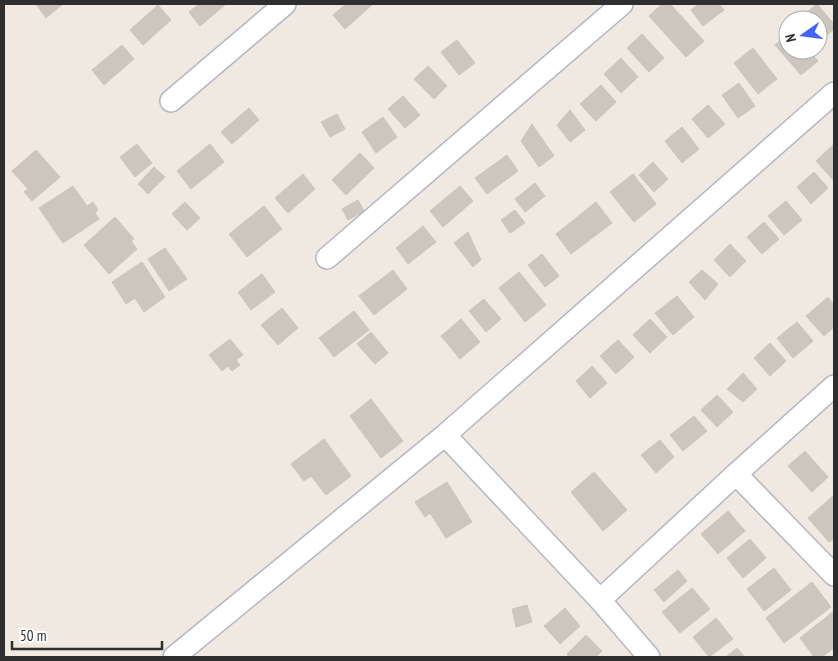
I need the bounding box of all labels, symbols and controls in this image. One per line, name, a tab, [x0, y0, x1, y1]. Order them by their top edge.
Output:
north arrow	[778, 10, 828, 60]
text: N	[781, 32, 800, 44]
scale bar	[12, 618, 162, 650]
text: 50 m	[20, 626, 46, 645]

